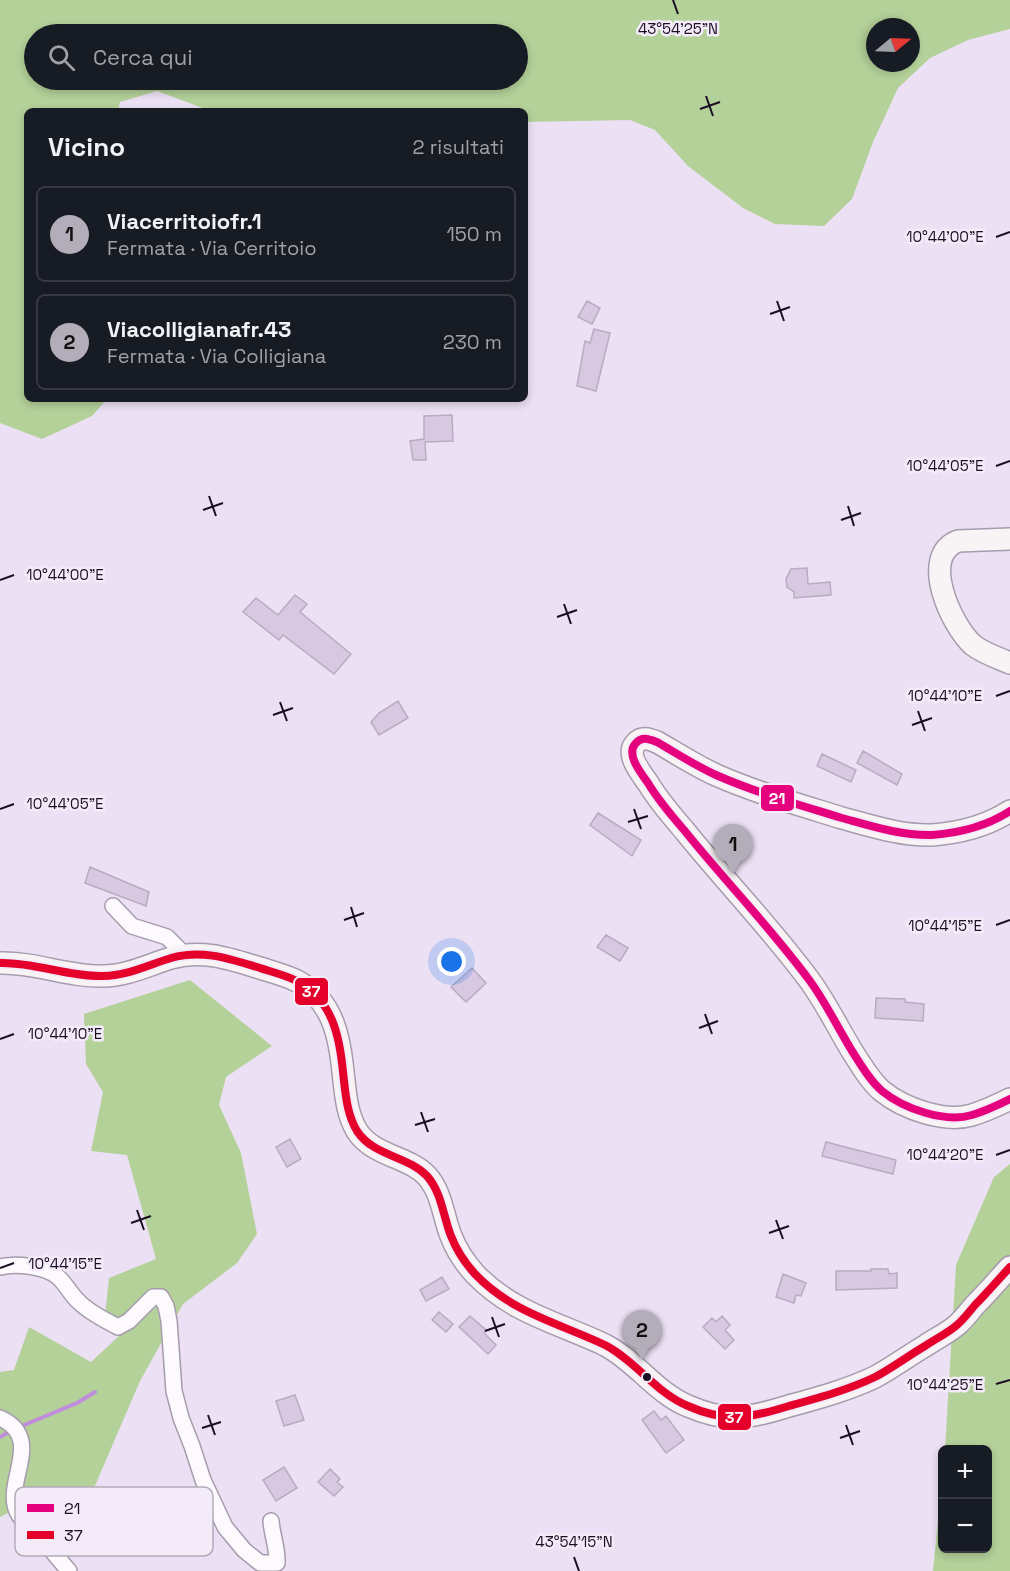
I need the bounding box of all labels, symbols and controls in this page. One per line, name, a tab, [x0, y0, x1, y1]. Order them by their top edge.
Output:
north arrow	[866, 18, 920, 72]
text: 43°54'25"N	[638, 19, 718, 38]
search box	[24, 24, 528, 90]
icon: search	[45, 41, 78, 74]
text: Cerca qui	[93, 43, 193, 71]
text: Vicino	[48, 130, 125, 164]
text: 2 risultati	[413, 134, 504, 160]
text: Viacerritoiofr.1	[107, 207, 262, 235]
text: 1	[65, 221, 74, 247]
text: 150 m	[447, 221, 502, 247]
text: 10°44'00"E	[906, 227, 984, 246]
text: Fermata · Via Cerritoio	[107, 235, 317, 261]
text: Viacolligianafr.43	[107, 315, 291, 343]
text: 2	[64, 329, 75, 355]
text: 230 m	[443, 329, 502, 355]
text: Fermata · Via Colligiana	[107, 343, 326, 369]
text: 10°44'05"E	[907, 456, 984, 475]
text: 10°44'00"E	[26, 565, 104, 584]
text: 10°44'10"E	[908, 686, 982, 705]
line badge: 21	[760, 784, 795, 812]
text: 21	[769, 788, 785, 809]
text: 10°44'05"E	[27, 794, 104, 813]
pin: 1	[714, 824, 752, 874]
text: 10°44'15"E	[908, 916, 982, 935]
your location	[437, 947, 466, 976]
line badge: 37	[294, 977, 329, 1006]
text: 37	[302, 981, 320, 1002]
text: 10°44'10"E	[28, 1024, 102, 1043]
text: 10°44'20"E	[906, 1145, 984, 1164]
text: 10°44'15"E	[28, 1254, 102, 1273]
pin: 2	[622, 1310, 662, 1360]
unlabelled marker	[641, 1371, 653, 1383]
text: 10°44'25"E	[907, 1375, 983, 1394]
line badge: 37	[717, 1403, 752, 1431]
text: 37	[725, 1407, 743, 1428]
map controls	[938, 1445, 992, 1553]
button: +	[938, 1445, 992, 1499]
legend	[15, 1487, 213, 1556]
text: 21	[64, 1498, 80, 1519]
button: −	[938, 1499, 992, 1553]
text: 37	[64, 1525, 83, 1546]
text: 43°54'15"N	[535, 1532, 613, 1551]

